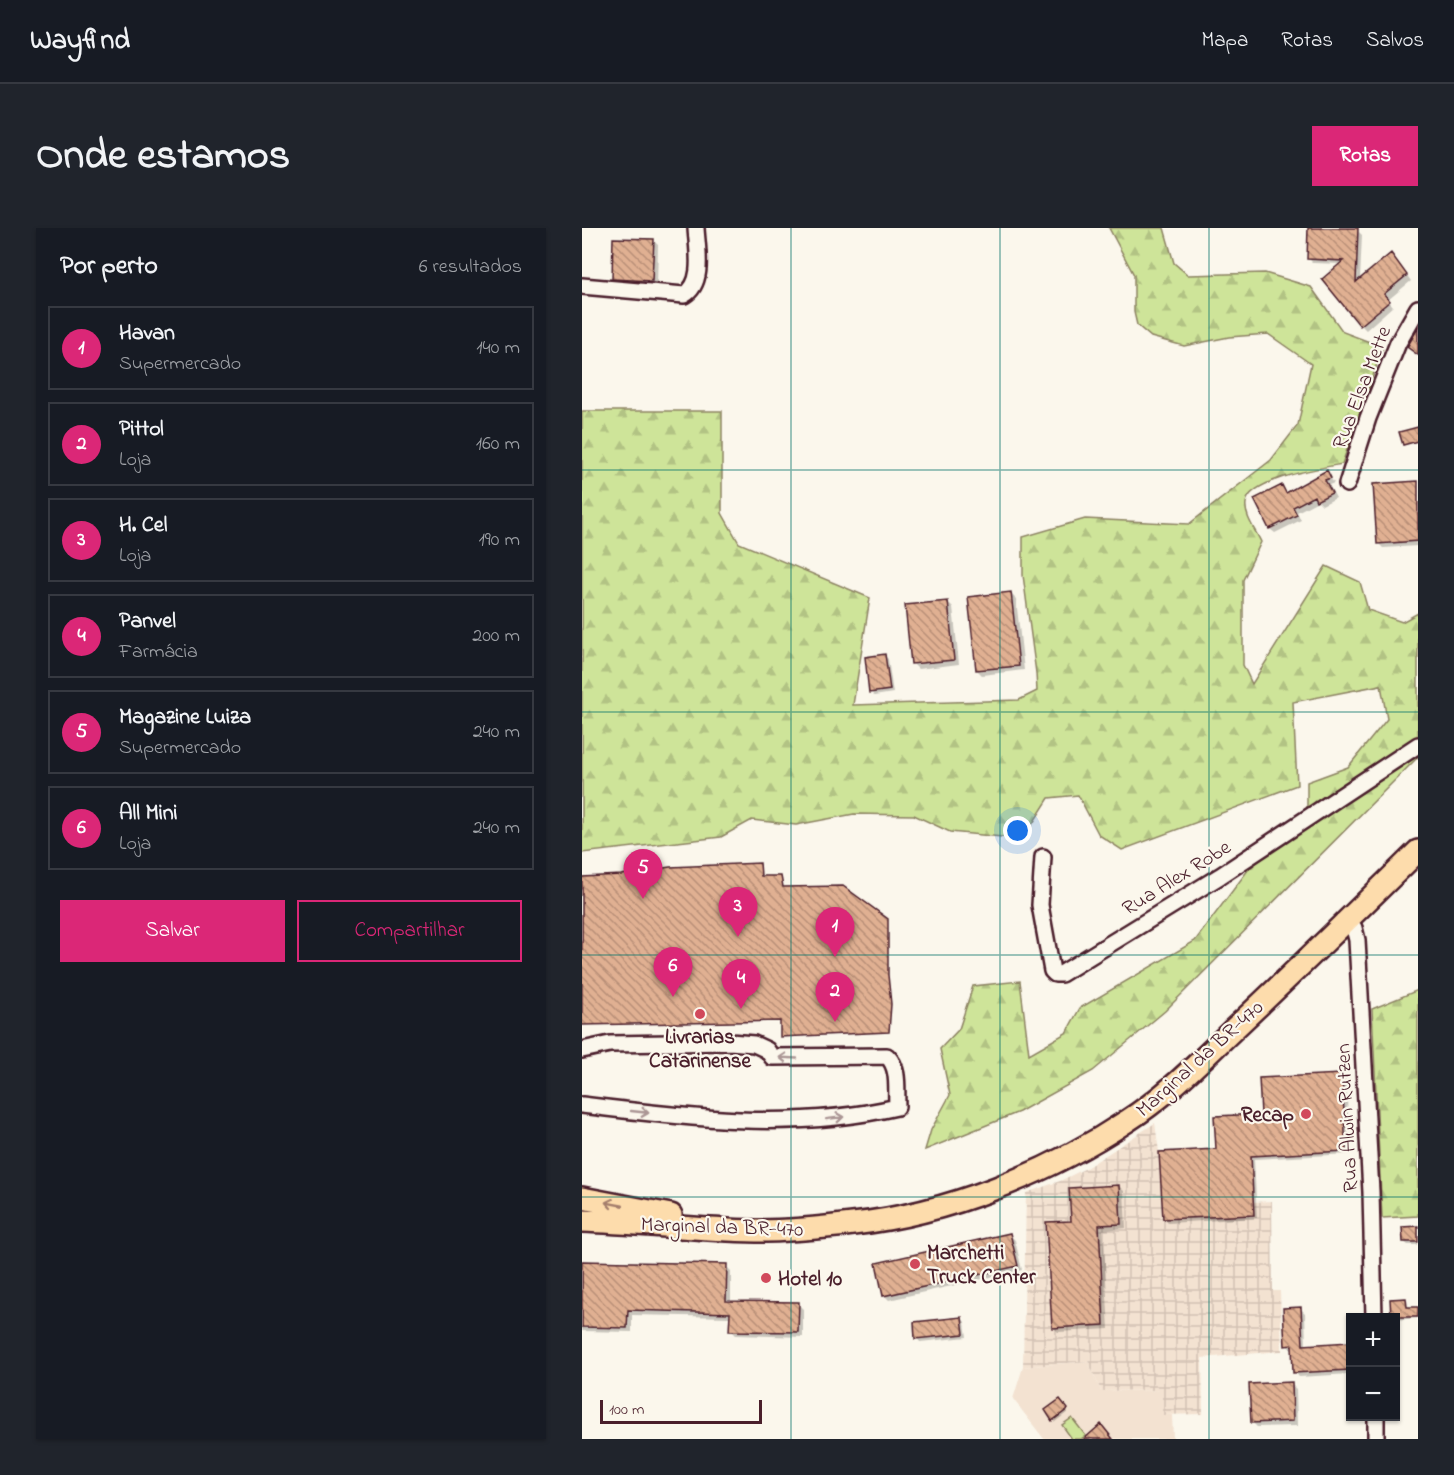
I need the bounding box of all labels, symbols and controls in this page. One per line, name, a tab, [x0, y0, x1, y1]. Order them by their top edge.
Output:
text: Wayfind	[30, 21, 130, 62]
text: Mapa	[1201, 26, 1248, 56]
text: Rotas	[1281, 26, 1333, 56]
text: Salvos	[1366, 26, 1424, 56]
text: Onde estamos	[36, 126, 290, 187]
button: Rotas	[1312, 126, 1418, 186]
text: Por perto	[60, 248, 158, 286]
text: 6 resultados	[419, 253, 522, 282]
text: Havan	[119, 318, 175, 350]
street label: Rua Elsa Mette	[1326, 321, 1400, 453]
text: 1	[78, 334, 85, 363]
text: 140 m	[476, 334, 520, 363]
text: Supermercado	[119, 350, 241, 379]
text: Pittol	[119, 414, 164, 446]
text: 2	[77, 430, 86, 459]
text: 160 m	[476, 430, 520, 459]
text: Loja	[119, 446, 151, 475]
text: H. Cel	[119, 510, 167, 542]
text: 3	[77, 526, 86, 555]
text: 190 m	[478, 526, 520, 555]
text: Loja	[119, 542, 151, 571]
text: Panvel	[119, 606, 176, 638]
text: 4	[77, 622, 86, 651]
text: 200 m	[472, 622, 520, 651]
text: Farmácia	[119, 638, 198, 667]
text: Magazine Luiza	[119, 702, 251, 734]
text: 5	[76, 718, 87, 747]
text: 240 m	[473, 718, 520, 747]
text: Supermercado	[119, 734, 241, 763]
text: All Mini	[119, 798, 178, 830]
text: 6	[77, 814, 86, 843]
text: 240 m	[473, 814, 520, 843]
your location	[1003, 816, 1032, 845]
text: Loja	[119, 830, 151, 859]
street label: Rua Alex Robe	[1117, 833, 1238, 924]
pin: 5	[624, 850, 662, 899]
pin: 3	[718, 888, 758, 937]
button: Salvar	[60, 900, 285, 962]
button: Compartilhar	[297, 900, 522, 962]
pin: 1	[816, 908, 854, 957]
pin: 6	[654, 948, 692, 997]
pin: 4	[722, 960, 760, 1009]
pin: 2	[816, 972, 854, 1022]
street label: Marginal da BR-470	[1130, 994, 1272, 1127]
marker: Livrarias Catarinense	[693, 1007, 707, 1021]
place label: Livrarias Catarinense	[649, 1023, 751, 1077]
street label: Rua Alwin Rutzen	[1329, 1043, 1367, 1193]
one-way arrow	[778, 1052, 798, 1063]
place label: Recap	[1241, 1101, 1294, 1131]
one-way arrow	[630, 1107, 650, 1118]
marker: Recap	[1299, 1107, 1313, 1121]
one-way arrow	[824, 1113, 844, 1124]
one-way arrow	[605, 1198, 625, 1209]
street label: Marginal da BR-470	[640, 1210, 804, 1248]
place label: Marchetti Truck Center	[927, 1239, 1036, 1293]
marker: Marchetti Truck Center	[908, 1257, 922, 1271]
place label: Hotel 10	[778, 1265, 842, 1295]
marker: Hotel 10	[759, 1271, 773, 1285]
map controls	[1346, 1313, 1400, 1421]
button: +	[1346, 1313, 1400, 1367]
button: −	[1346, 1367, 1400, 1421]
scale bar	[600, 1397, 762, 1424]
text: 100 m	[609, 1398, 644, 1422]

